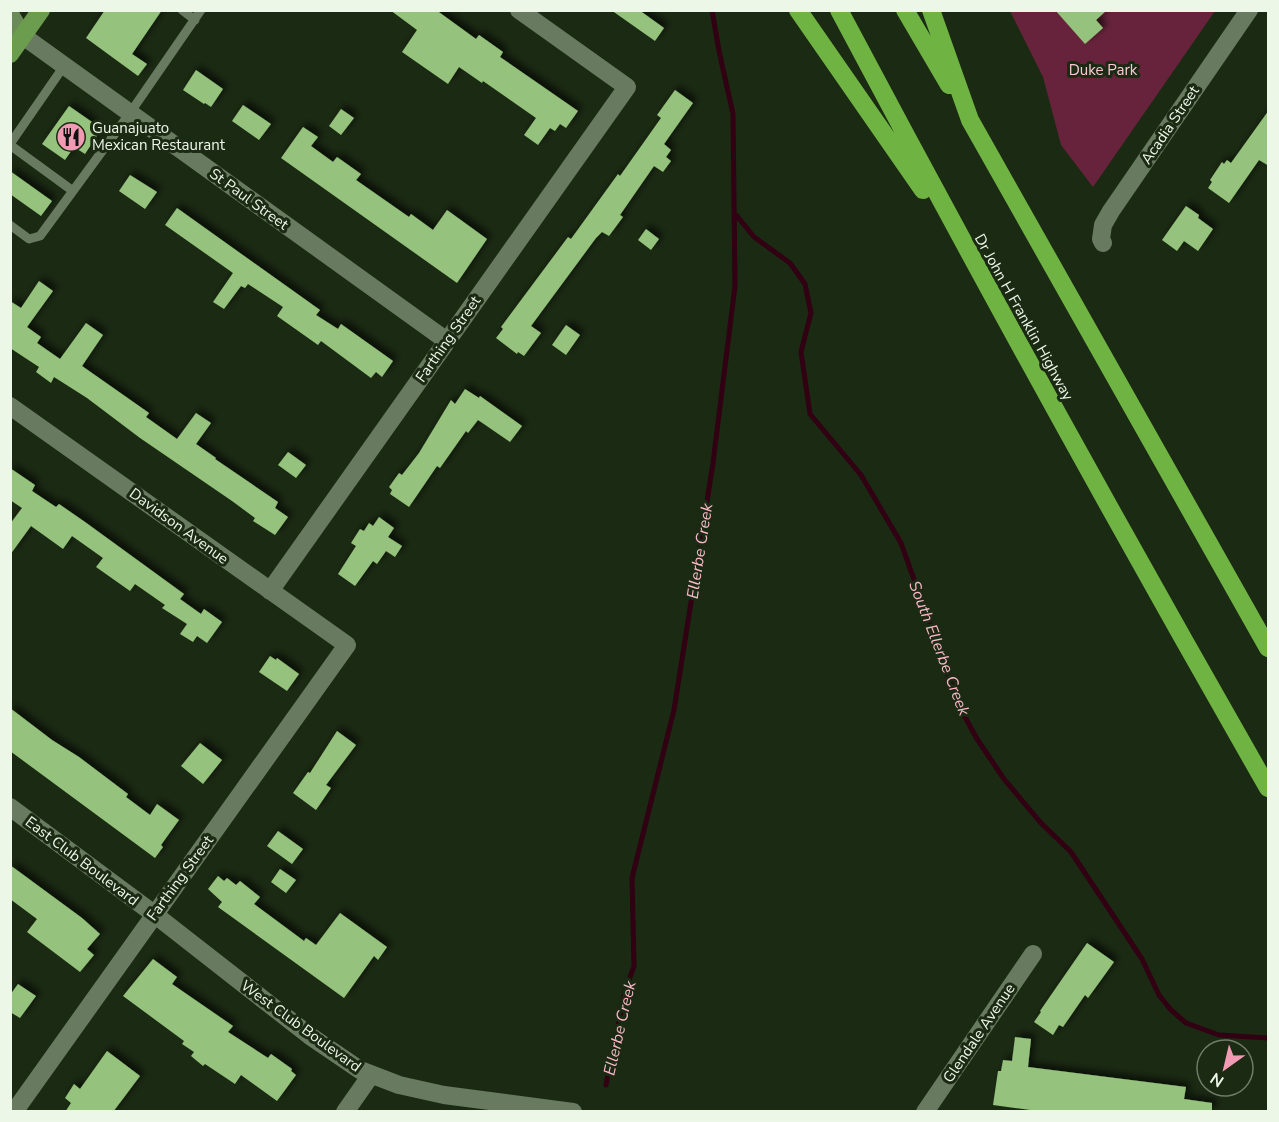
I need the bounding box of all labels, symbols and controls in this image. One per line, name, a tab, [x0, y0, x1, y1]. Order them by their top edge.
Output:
park label: Duke Park	[1069, 60, 1138, 80]
street label: Acadia Street	[1136, 81, 1204, 168]
place label: Guanajuato Mexican Restaurant	[92, 118, 226, 155]
restaurant icon: Guanajuato Mexican Restaurant	[55, 121, 87, 153]
street label: St Paul Street	[205, 164, 293, 235]
street label: Dr John H Franklin Highway	[970, 230, 1078, 404]
street label: Farthing Street	[411, 291, 486, 386]
street label: Davidson Avenue	[125, 483, 233, 569]
water label: Ellerbe Creek	[682, 501, 719, 600]
water label: South Ellerbe Creek	[903, 578, 975, 720]
street label: East Club Boulevard	[21, 812, 143, 910]
street label: Farthing Street	[142, 831, 218, 925]
street label: West Club Boulevard	[237, 976, 365, 1076]
water label: Ellerbe Creek	[598, 978, 642, 1078]
street label: Glendale Avenue	[938, 979, 1020, 1087]
north arrow	[1195, 1038, 1255, 1098]
text: N	[1206, 1067, 1228, 1092]

